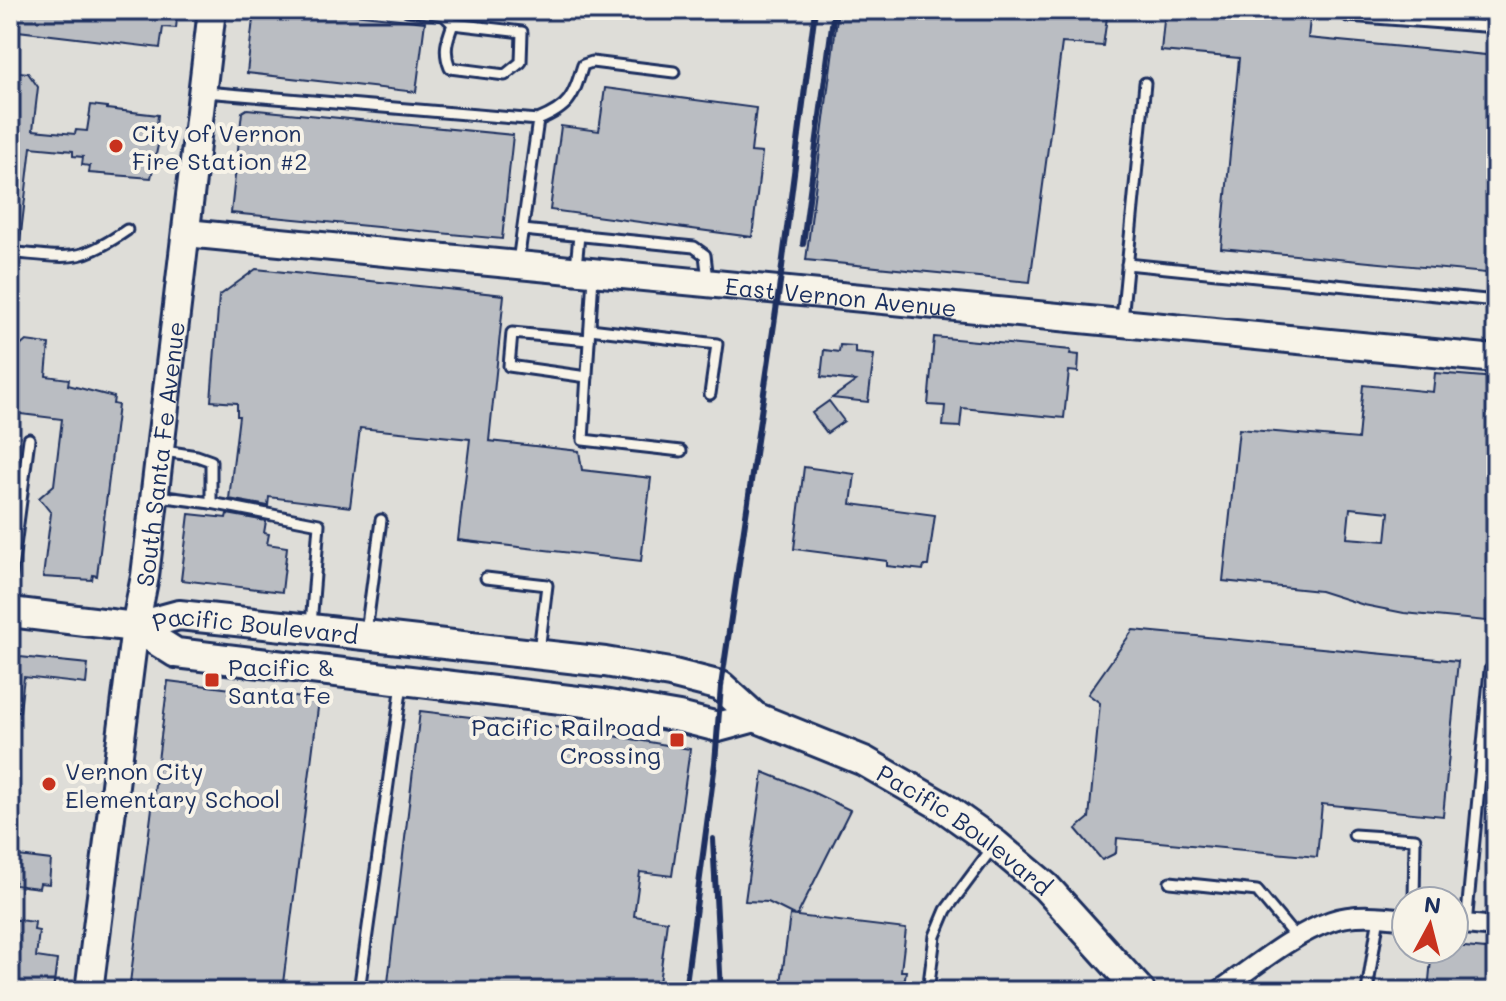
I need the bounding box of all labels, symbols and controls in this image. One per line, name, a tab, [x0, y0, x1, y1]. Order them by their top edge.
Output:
place label: City of Vernon Fire Station #2	[132, 117, 308, 176]
marker: City of Vernon Fire Station #2	[107, 137, 125, 155]
street label: East Vernon Avenue	[724, 269, 958, 323]
street label: South Santa Fe Avenue	[128, 319, 191, 589]
street label: Pacific Boulevard	[149, 599, 360, 650]
place label: Pacific & Santa Fe	[228, 651, 335, 710]
marker: Pacific & Santa Fe	[203, 671, 221, 689]
place label: Pacific Railroad Crossing	[471, 711, 661, 770]
marker: Pacific Railroad Crossing	[668, 731, 686, 749]
place label: Vernon City Elementary School	[65, 755, 280, 814]
street label: Pacific Boulevard	[872, 757, 1059, 901]
marker: Vernon City Elementary School	[40, 775, 58, 793]
north arrow	[1390, 885, 1470, 965]
text: N	[1422, 889, 1443, 920]

